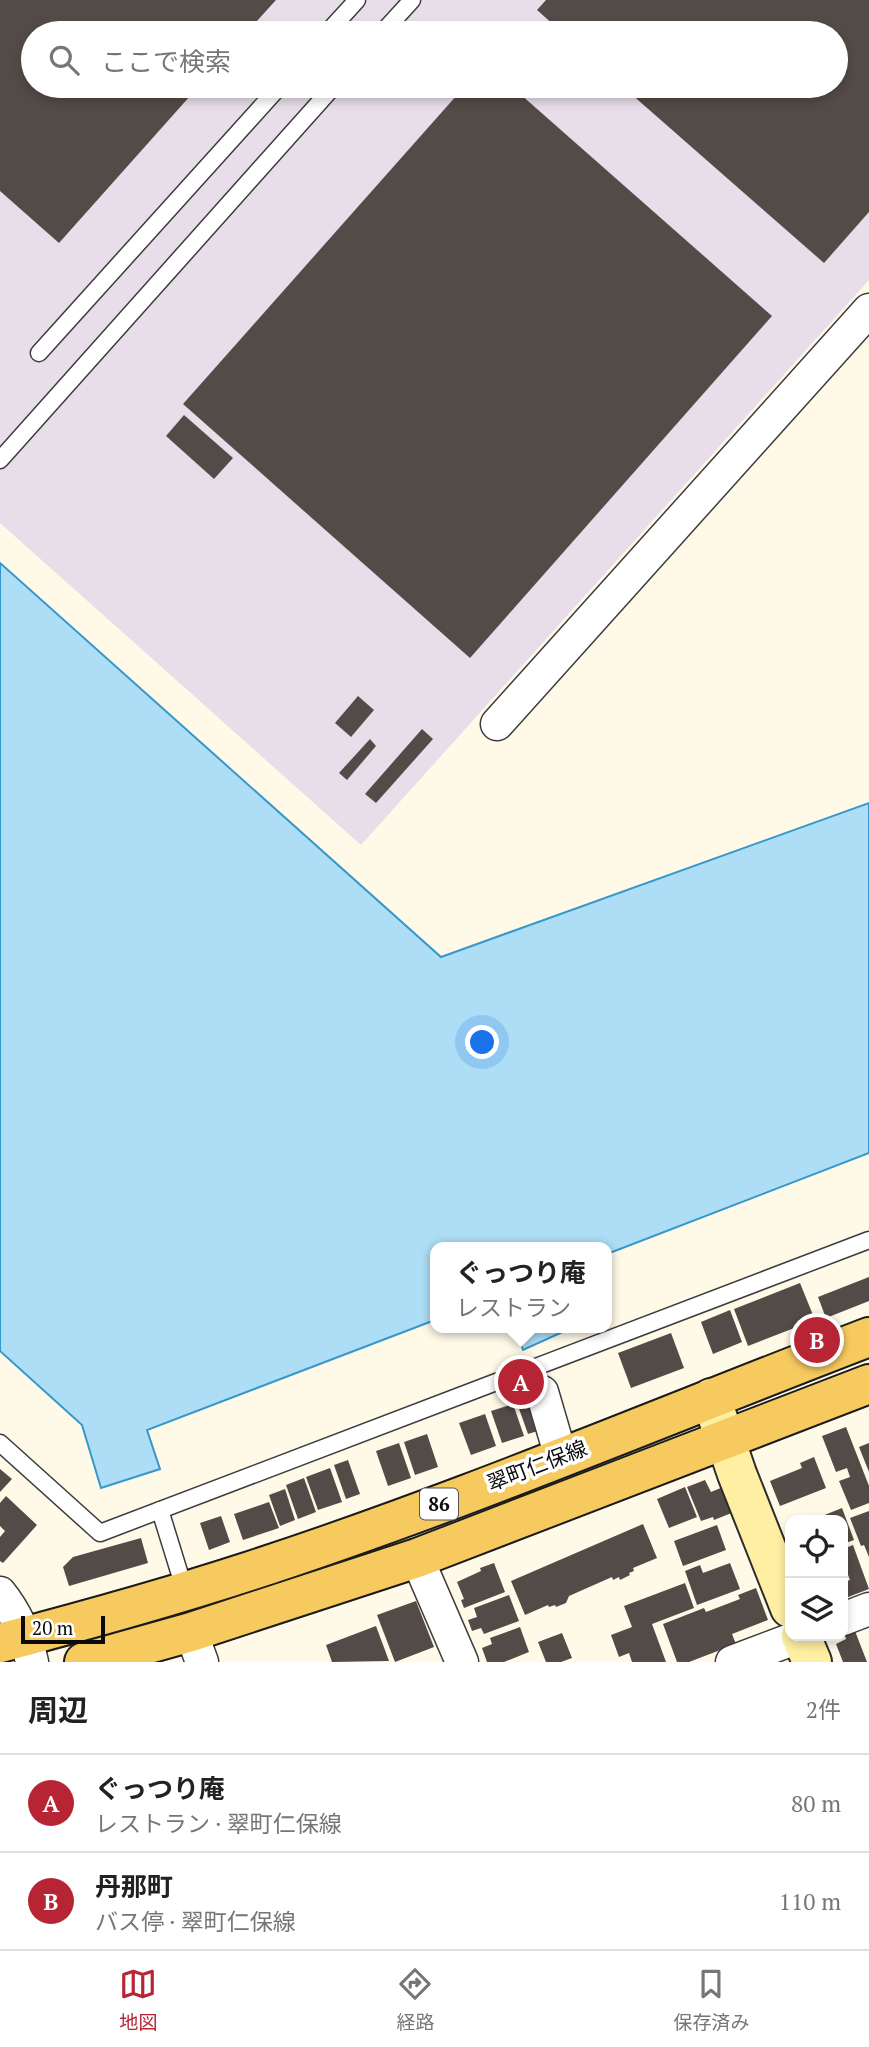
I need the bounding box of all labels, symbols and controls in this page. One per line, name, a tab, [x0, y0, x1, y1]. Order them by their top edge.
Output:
search box	[21, 21, 848, 98]
icon: search	[45, 41, 83, 79]
text: ここで検索	[101, 44, 231, 78]
your location	[465, 1025, 499, 1059]
popup	[430, 1242, 612, 1333]
text: ぐっつり庵	[456, 1255, 586, 1289]
text: レストラン	[456, 1292, 571, 1323]
pin: B	[794, 1314, 840, 1366]
pin: A	[498, 1356, 544, 1408]
street label: 翠町仁保線	[483, 1433, 591, 1497]
road number: 86	[420, 1488, 458, 1520]
map controls	[785, 1515, 848, 1641]
button: locate	[785, 1515, 848, 1578]
button: layers	[785, 1578, 848, 1641]
scale bar	[21, 1613, 105, 1645]
text: 20 m	[32, 1615, 73, 1640]
text: 周辺	[28, 1690, 88, 1730]
text: 2件	[806, 1694, 841, 1725]
text: ぐっつり庵	[95, 1771, 225, 1805]
text: A	[43, 1788, 59, 1819]
text: 80 m	[791, 1788, 841, 1819]
text: レストラン · 翠町仁保線	[95, 1808, 342, 1839]
text: 丹那町	[95, 1869, 173, 1903]
text: B	[44, 1886, 58, 1917]
text: 110 m	[779, 1886, 841, 1917]
text: バス停 · 翠町仁保線	[95, 1906, 296, 1937]
tab: 地図	[119, 1965, 158, 2034]
tab: 経路	[396, 1965, 435, 2034]
tab: 保存済み	[673, 1965, 750, 2034]

